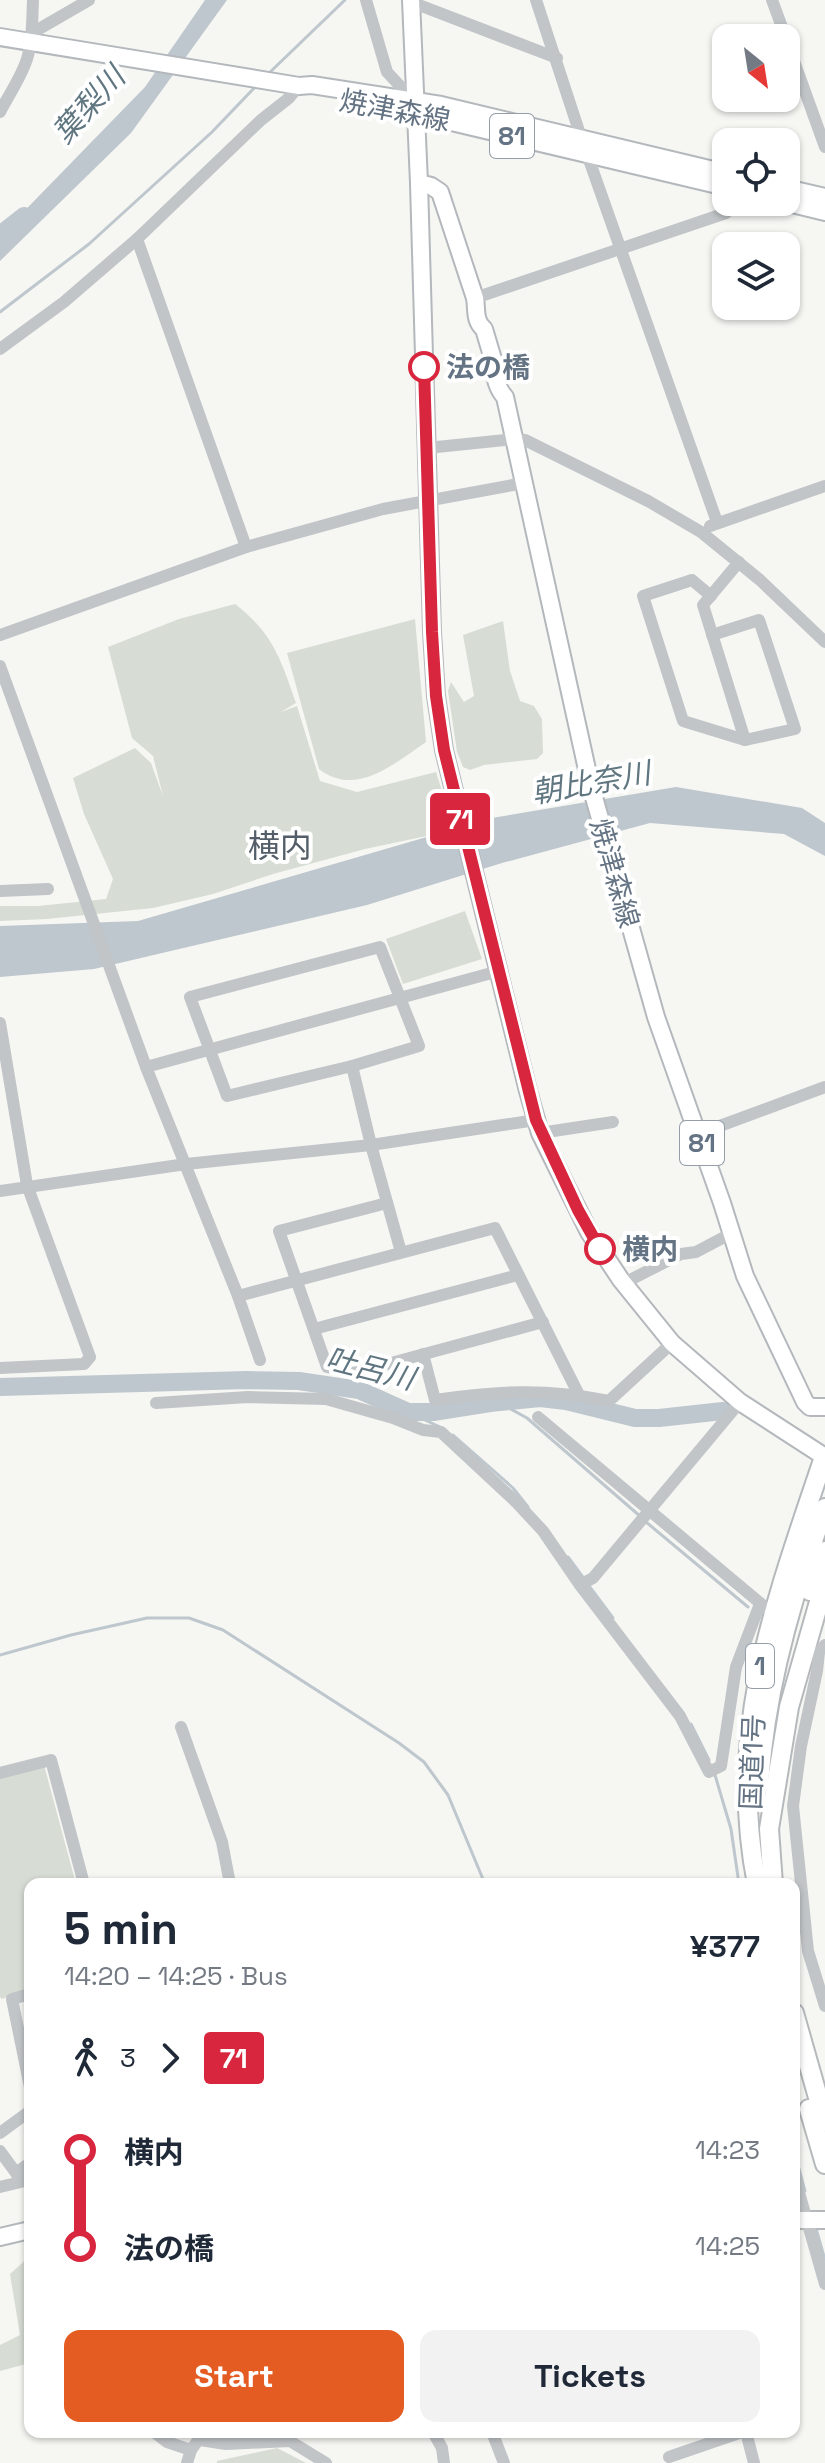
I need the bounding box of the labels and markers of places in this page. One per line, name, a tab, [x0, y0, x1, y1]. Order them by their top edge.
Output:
place label: 法の橋	[446, 349, 530, 385]
marker: 法の橋	[409, 352, 439, 382]
place label: 横内	[622, 1231, 678, 1267]
marker: 横内	[585, 1234, 615, 1264]

